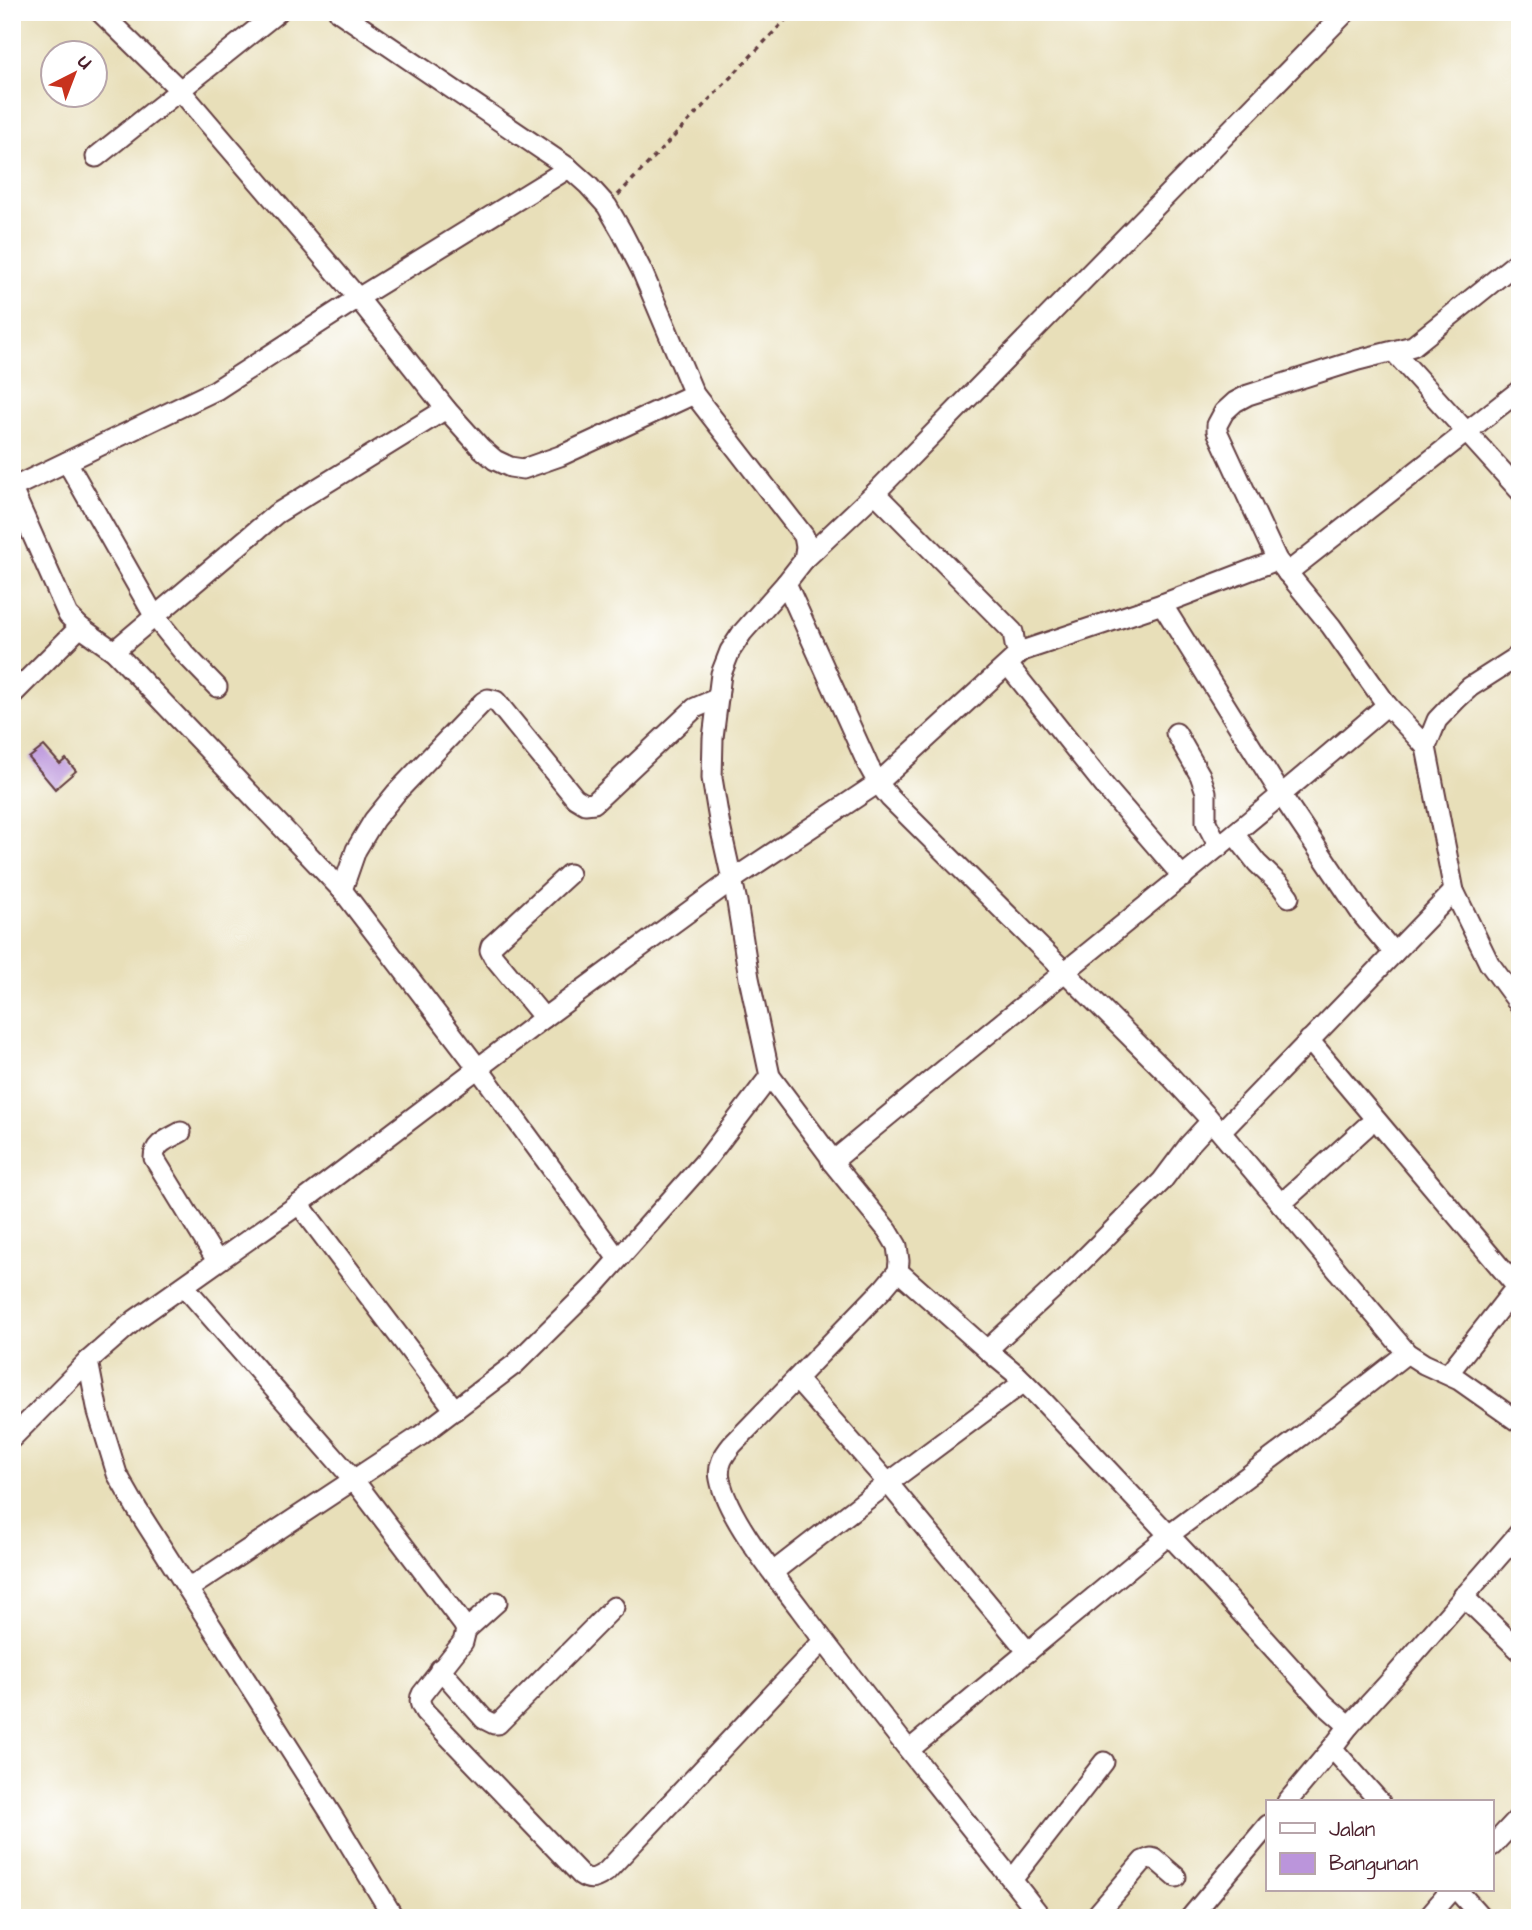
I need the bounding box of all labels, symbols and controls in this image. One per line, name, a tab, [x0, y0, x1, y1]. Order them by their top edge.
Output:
north arrow	[38, 38, 108, 108]
text: U	[71, 49, 98, 76]
legend	[1266, 1800, 1494, 1892]
text: Jalan	[1329, 1815, 1375, 1844]
text: Bangunan	[1329, 1849, 1418, 1880]

